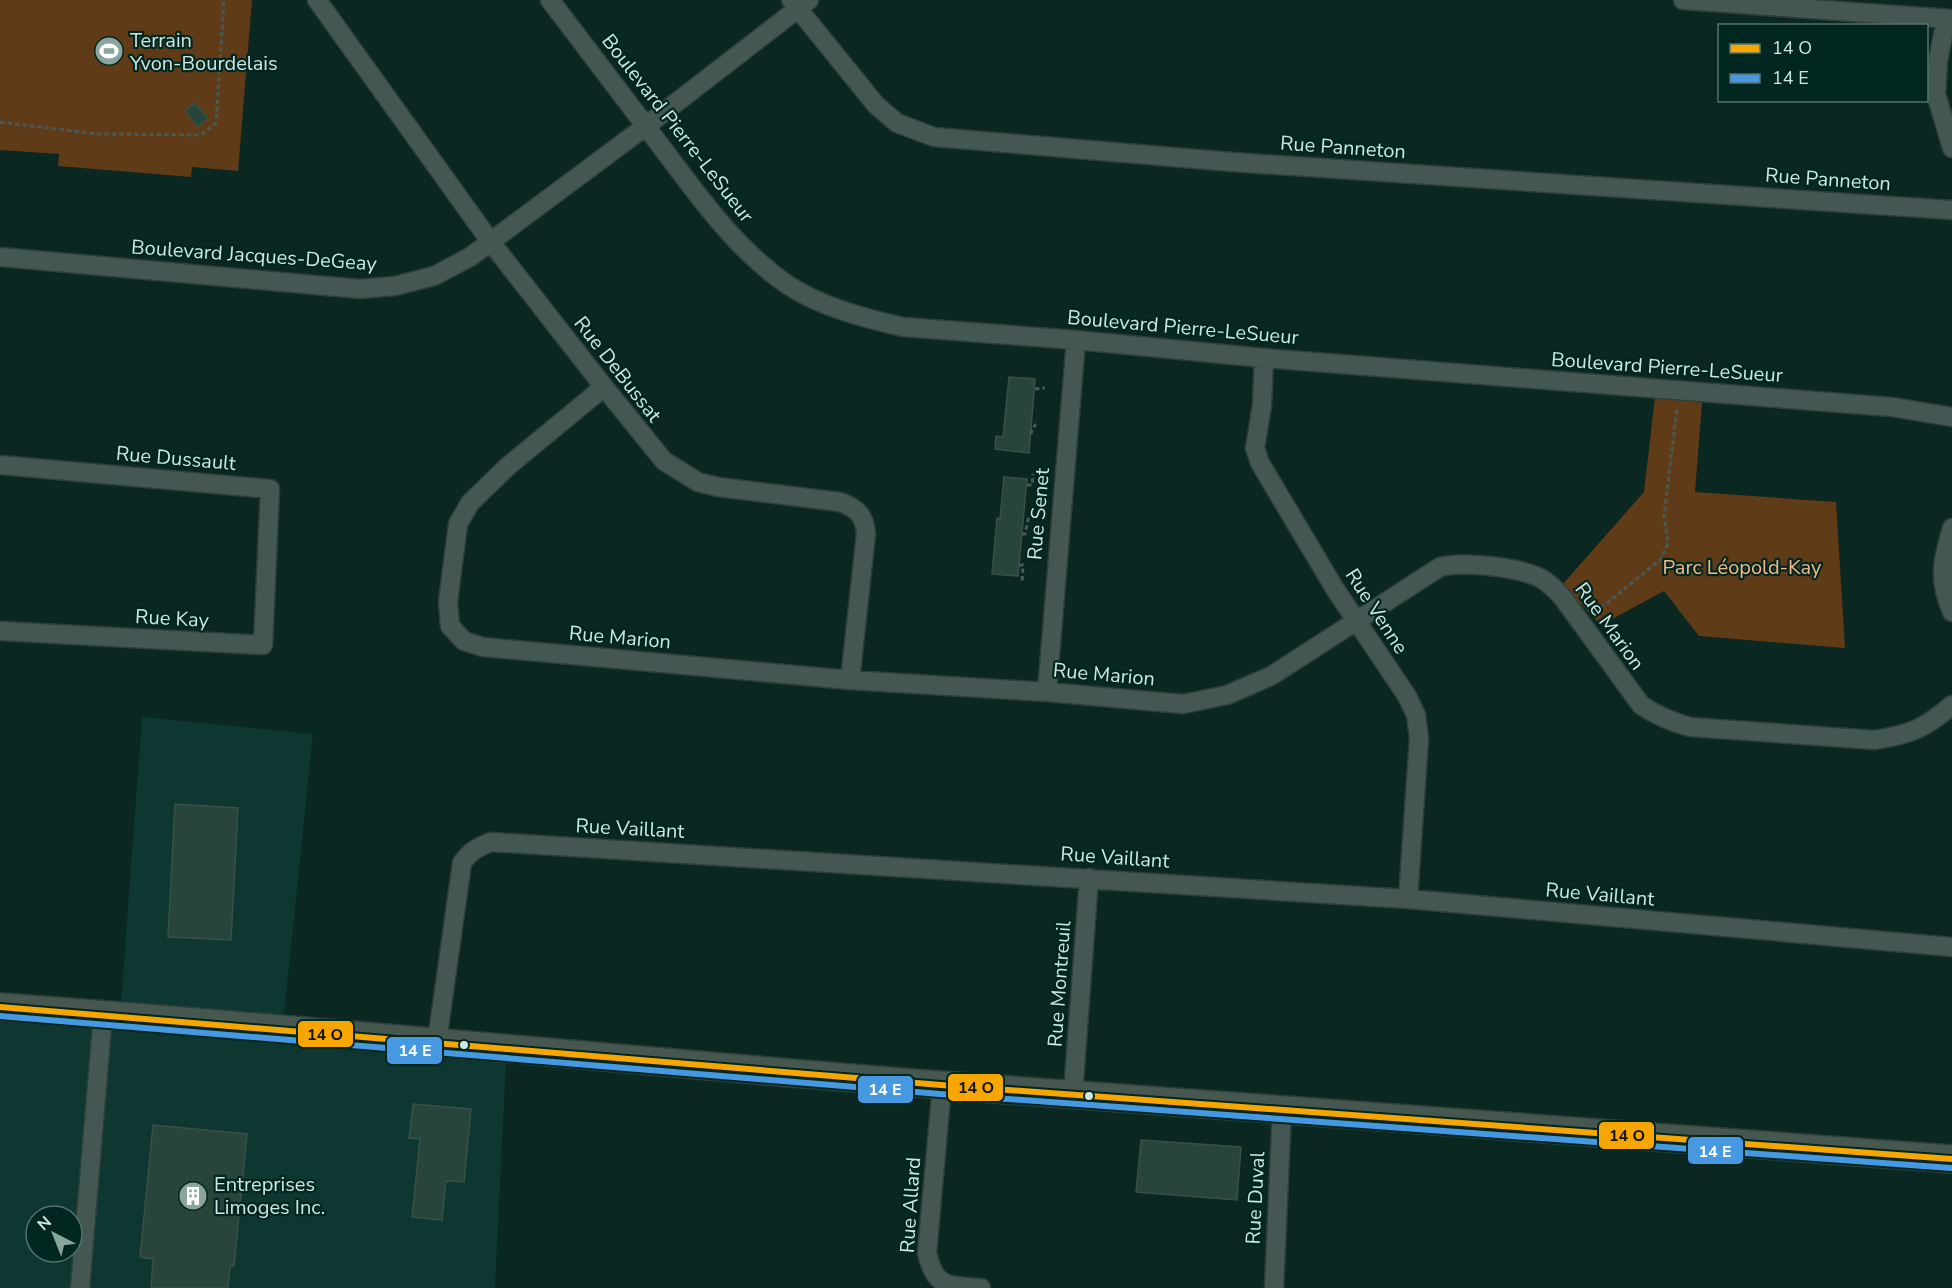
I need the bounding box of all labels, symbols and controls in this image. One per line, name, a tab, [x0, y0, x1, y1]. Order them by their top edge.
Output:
legend	[1718, 24, 1928, 102]
place label: Terrain Yvon-Bourdelais	[129, 27, 278, 77]
street label: Boulevard Pierre-LeSueur	[596, 29, 760, 228]
sports icon: Terrain Yvon-Bourdelais	[93, 35, 125, 67]
text: 14 O	[1772, 36, 1812, 60]
text: 14 E	[1772, 66, 1809, 90]
street label: Rue Panneton	[1279, 130, 1407, 165]
street label: Rue Panneton	[1764, 162, 1892, 197]
street label: Boulevard Jacques-DeGeay	[130, 233, 378, 278]
street label: Boulevard Pierre-LeSueur	[1066, 304, 1300, 351]
street label: Rue DeBussat	[568, 311, 668, 429]
street label: Boulevard Pierre-LeSueur	[1550, 346, 1784, 389]
street label: Rue Dussault	[115, 440, 238, 477]
street label: Rue Senet	[1021, 466, 1056, 561]
park label: Parc Léopold-Kay	[1663, 554, 1822, 581]
street label: Rue Venne	[1339, 563, 1414, 659]
street label: Rue Marion	[1569, 577, 1651, 676]
street label: Rue Kay	[134, 603, 210, 634]
street label: Rue Marion	[568, 620, 672, 655]
street label: Rue Marion	[1052, 657, 1156, 692]
street label: Rue Vaillant	[575, 812, 686, 845]
street label: Rue Vaillant	[1060, 840, 1171, 875]
street label: Rue Vaillant	[1544, 876, 1656, 913]
street label: Rue Montreuil	[1042, 920, 1077, 1048]
line badge: 14 O	[297, 1020, 354, 1048]
text: 14 O	[307, 1024, 343, 1046]
line badge: 14 E	[386, 1036, 443, 1065]
unlabelled marker	[458, 1039, 470, 1051]
text: 14 E	[398, 1040, 432, 1062]
line badge: 14 O	[947, 1073, 1004, 1102]
line badge: 14 E	[857, 1075, 914, 1104]
text: 14 O	[958, 1077, 994, 1099]
text: 14 E	[868, 1079, 902, 1101]
unlabelled marker	[1083, 1090, 1095, 1102]
line badge: 14 O	[1598, 1121, 1655, 1150]
text: 14 O	[1609, 1125, 1645, 1147]
line badge: 14 E	[1687, 1136, 1744, 1165]
text: 14 E	[1698, 1141, 1732, 1163]
street label: Rue Duval	[1240, 1151, 1271, 1245]
street label: Rue Allard	[894, 1156, 927, 1254]
place label: Entreprises Limoges Inc.	[214, 1171, 325, 1221]
building icon: Entreprises Limoges Inc.	[177, 1180, 209, 1212]
north arrow	[24, 1204, 84, 1264]
text: N	[33, 1211, 56, 1236]

